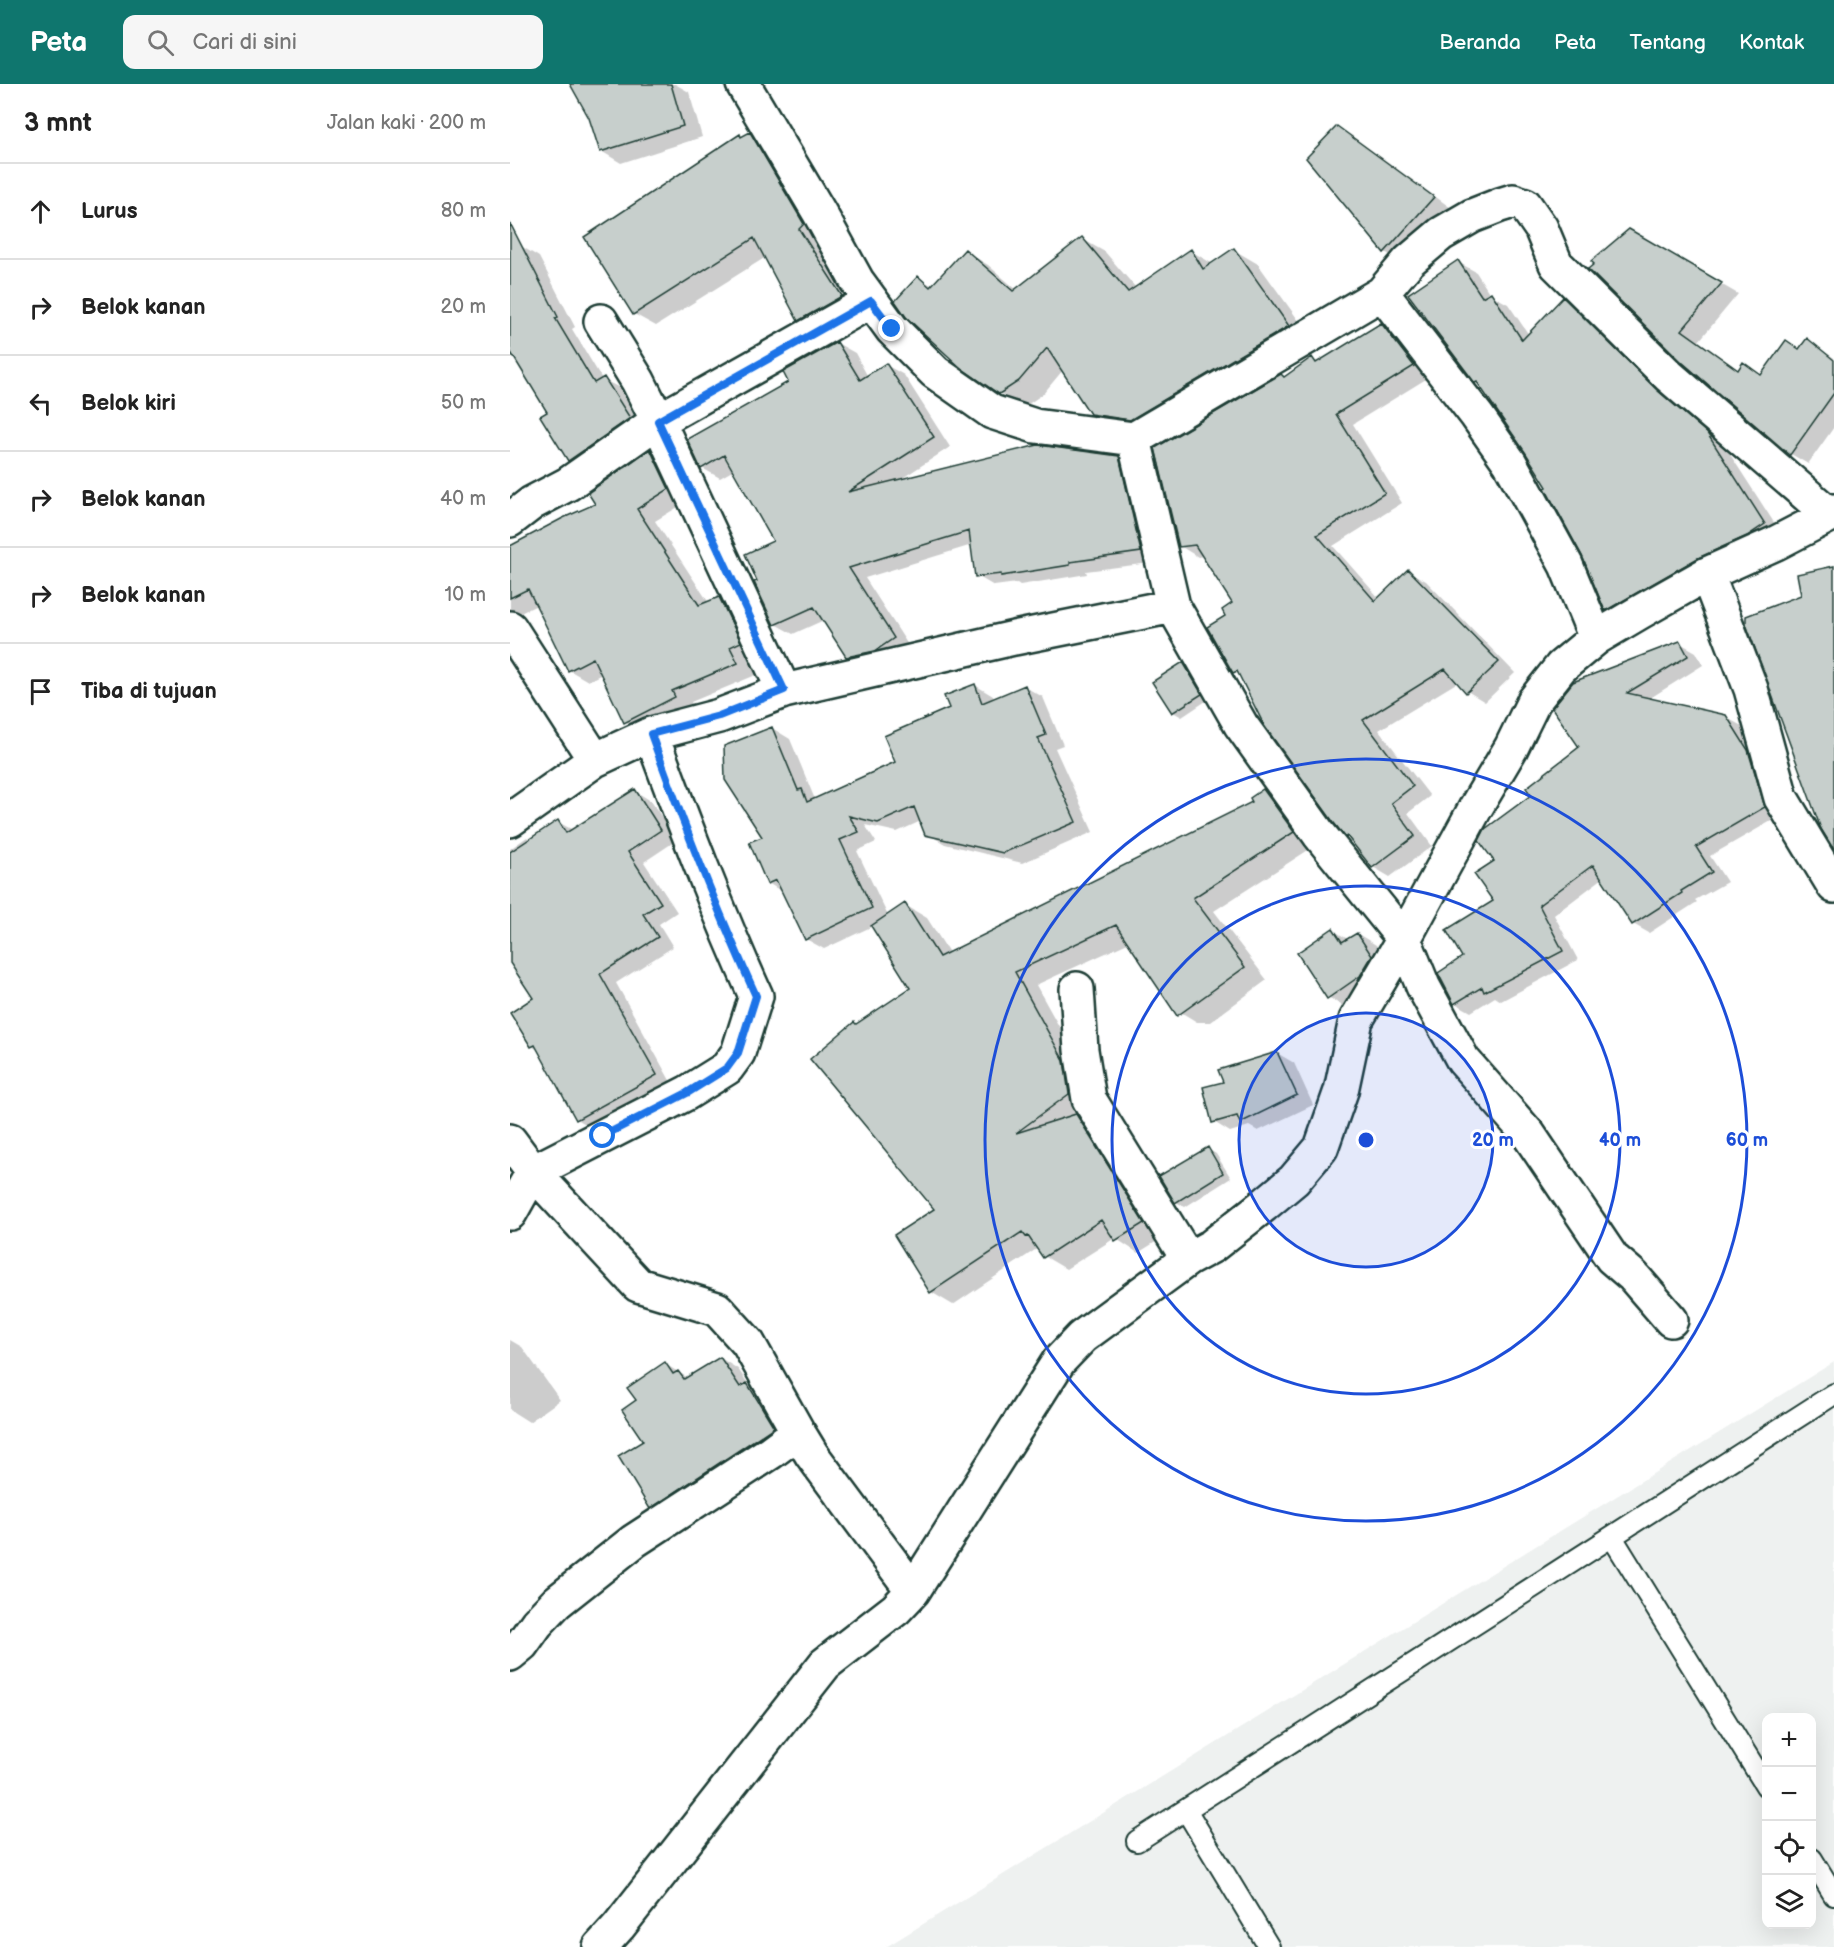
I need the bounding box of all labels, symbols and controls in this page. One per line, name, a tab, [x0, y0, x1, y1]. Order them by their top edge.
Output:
search box	[123, 15, 543, 69]
text: Peta	[30, 26, 87, 59]
icon: search	[144, 26, 177, 59]
text: Cari di sini	[192, 29, 297, 56]
text: Beranda	[1439, 30, 1521, 55]
text: Peta	[1554, 30, 1597, 55]
text: Tentang	[1630, 30, 1706, 55]
text: Kontak	[1739, 30, 1804, 55]
text: 3 mnt	[24, 108, 92, 139]
text: Jalan kaki · 200 m	[327, 111, 486, 135]
icon: ahead	[24, 195, 57, 228]
text: Lurus	[81, 198, 137, 225]
text: 80 m	[441, 199, 486, 223]
icon: right	[24, 291, 57, 324]
text: Belok kanan	[81, 294, 206, 321]
text: 20 m	[441, 295, 486, 319]
route end	[878, 315, 904, 341]
icon: left	[24, 387, 57, 420]
text: Belok kiri	[81, 390, 176, 417]
text: 50 m	[441, 391, 486, 415]
icon: right	[24, 483, 57, 516]
text: Belok kanan	[81, 486, 206, 513]
text: 40 m	[440, 487, 486, 511]
icon: right	[24, 579, 57, 612]
text: Belok kanan	[81, 582, 206, 609]
text: 10 m	[445, 583, 486, 607]
icon: arrive	[24, 675, 57, 708]
text: Tiba di tujuan	[81, 678, 217, 705]
route start	[589, 1122, 615, 1148]
centre of rings	[1356, 1130, 1376, 1150]
text: 20 m	[1472, 1130, 1514, 1151]
text: 40 m	[1599, 1130, 1641, 1151]
text: 60 m	[1726, 1130, 1768, 1151]
map controls	[1762, 1713, 1816, 1929]
button: +	[1762, 1713, 1816, 1767]
button: −	[1762, 1767, 1816, 1821]
button: locate	[1762, 1821, 1816, 1875]
button: layers	[1762, 1875, 1816, 1929]

